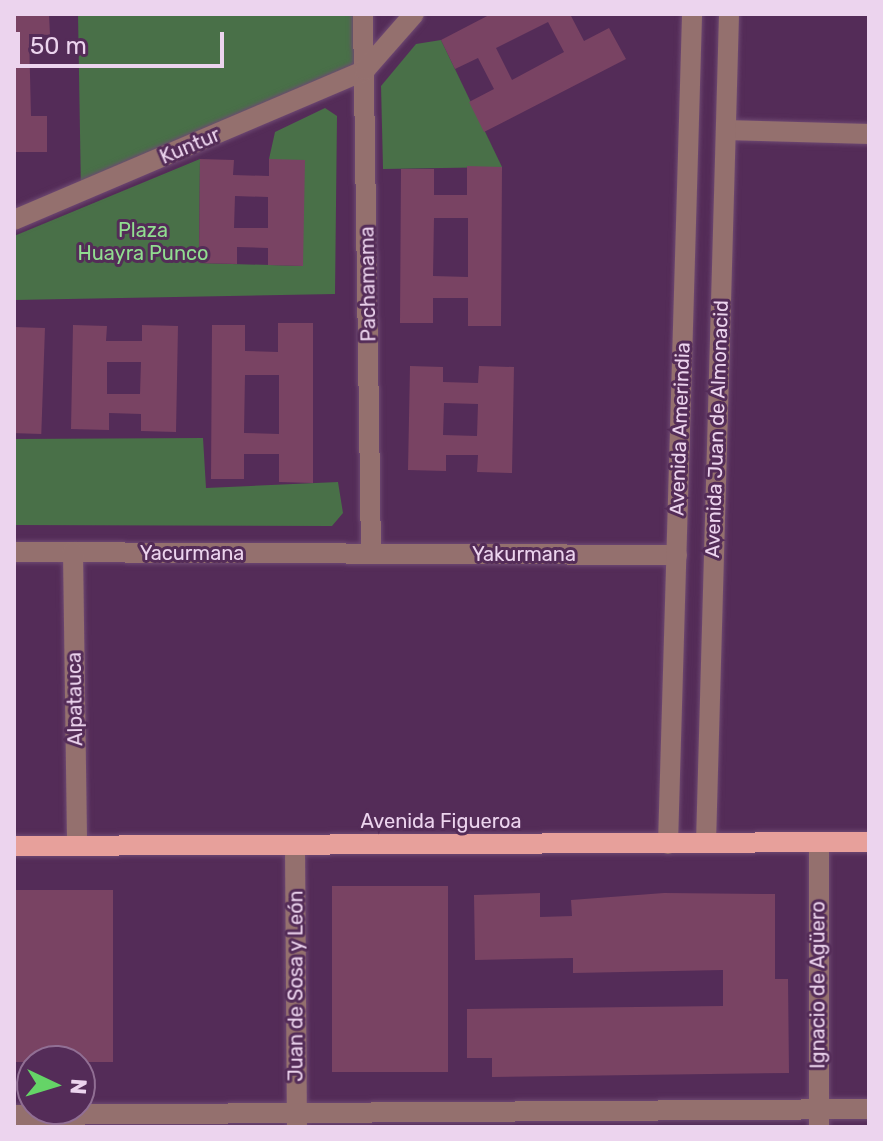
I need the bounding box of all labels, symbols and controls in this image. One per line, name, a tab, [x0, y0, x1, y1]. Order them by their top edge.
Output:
scale bar	[20, 16, 228, 66]
text: 50 m	[30, 32, 87, 60]
street label: Kuntur	[156, 123, 224, 169]
park label: Plaza Huayra Punco	[77, 218, 209, 265]
street label: Pachamama	[355, 226, 381, 342]
street label: Avenida Juan de Almonacid	[700, 299, 734, 559]
street label: Avenida Amerindia	[665, 342, 695, 516]
street label: Yacurmana	[140, 541, 244, 565]
street label: Yakurmana	[472, 542, 576, 566]
street label: Alpatauca	[62, 652, 88, 746]
street label: Avenida Figueroa	[360, 809, 522, 833]
street label: Juan de Sosa y León	[284, 890, 308, 1082]
street label: Ignacio de Agüero	[806, 901, 830, 1069]
north arrow	[16, 1045, 96, 1125]
text: N	[64, 1078, 92, 1095]

